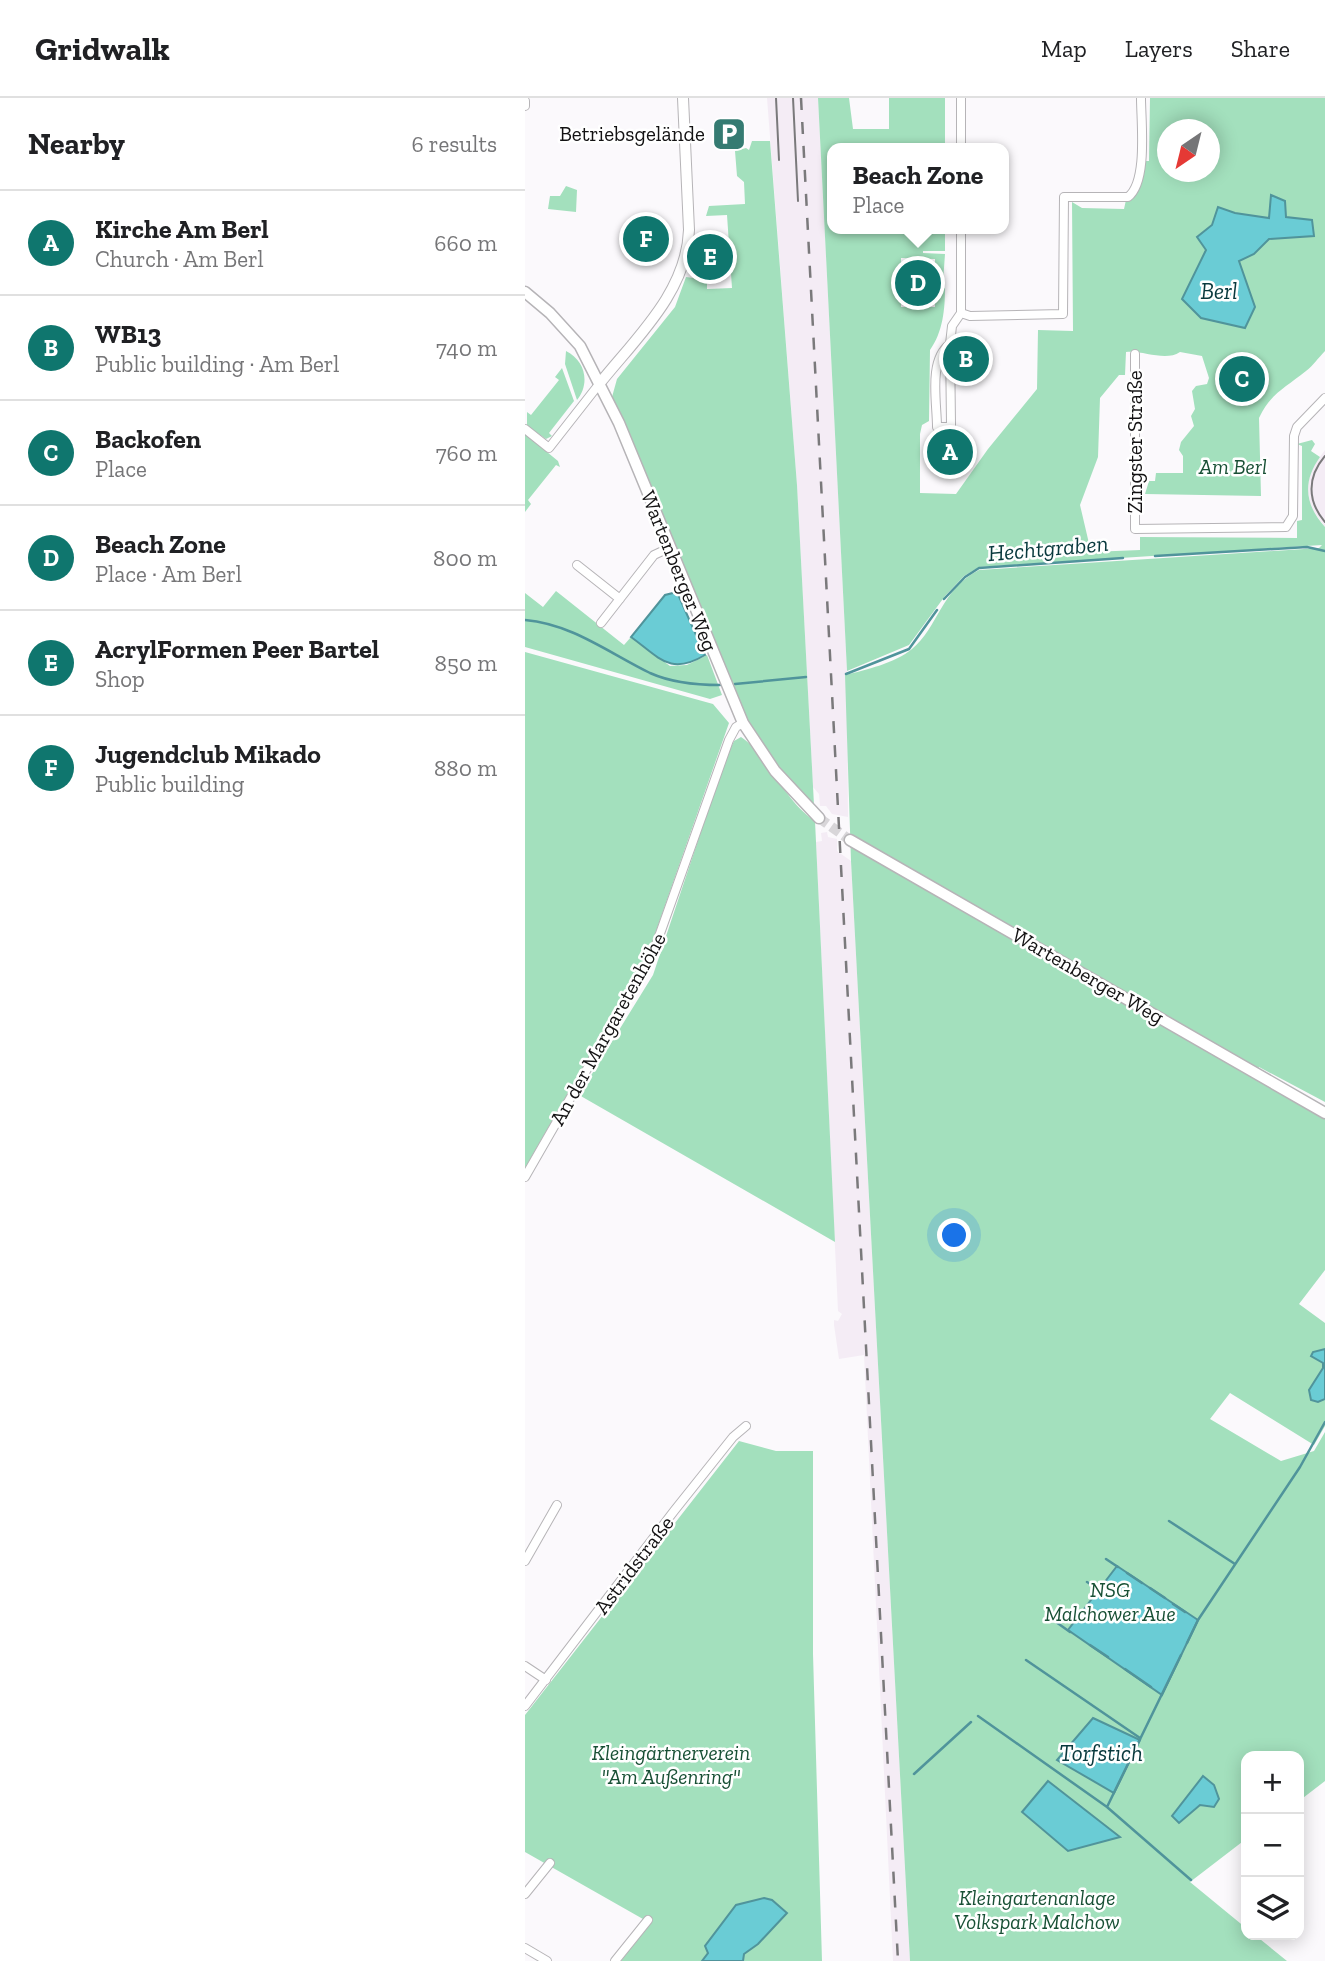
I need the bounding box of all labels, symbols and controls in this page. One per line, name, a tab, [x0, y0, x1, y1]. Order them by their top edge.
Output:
text: Gridwalk	[35, 29, 170, 68]
text: Map	[1041, 34, 1087, 63]
text: Layers	[1125, 34, 1193, 63]
text: Share	[1231, 34, 1290, 63]
parking icon: Betriebsgelände	[710, 115, 748, 153]
north arrow	[1157, 119, 1220, 182]
place label: Betriebsgelände	[559, 121, 705, 146]
text: Nearby	[28, 126, 125, 162]
text: 6 results	[411, 130, 497, 158]
popup	[827, 143, 1009, 234]
text: Beach Zone	[853, 159, 983, 191]
text: Place	[853, 191, 904, 219]
text: Kirche Am Berl	[95, 213, 269, 245]
pin: F	[623, 213, 669, 265]
text: A	[43, 229, 59, 257]
text: 660 m	[434, 229, 497, 257]
pin: E	[687, 231, 733, 283]
text: Church · Am Berl	[95, 245, 264, 273]
pin: D	[895, 257, 941, 309]
water label: Berl	[1201, 277, 1237, 305]
text: WB13	[95, 318, 161, 350]
pin: B	[943, 333, 989, 385]
text: B	[44, 334, 58, 362]
text: 740 m	[436, 334, 497, 362]
text: Public building · Am Berl	[95, 350, 339, 378]
pin: C	[1219, 353, 1265, 405]
street label: Zingster Straße	[1122, 370, 1147, 514]
text: Backofen	[95, 423, 201, 455]
pin: A	[927, 426, 973, 478]
text: C	[44, 439, 58, 467]
text: 760 m	[436, 439, 497, 467]
park label: Am Berl	[1198, 454, 1267, 479]
text: Place	[95, 455, 147, 483]
street label: Wartenberger Weg	[636, 487, 723, 655]
text: Beach Zone	[95, 528, 226, 560]
water label: Hechtgraben	[987, 529, 1109, 567]
text: D	[43, 544, 59, 572]
text: 800 m	[433, 544, 497, 572]
text: Place · Am Berl	[95, 560, 242, 588]
text: AcrylFormen Peer Bartel	[95, 633, 379, 665]
text: E	[44, 649, 58, 677]
text: 850 m	[435, 649, 497, 677]
text: Shop	[95, 665, 145, 693]
text: Jugendclub Mikado	[95, 738, 321, 770]
text: F	[44, 754, 58, 782]
text: 880 m	[434, 754, 497, 782]
text: Public building	[95, 770, 244, 798]
street label: Wartenberger Weg	[1008, 922, 1169, 1029]
street label: An der Margaretenhöhe	[544, 928, 671, 1130]
your location	[937, 1218, 971, 1252]
street label: Astridstraße	[589, 1511, 679, 1619]
park label: NSG Malchower Aue	[1044, 1577, 1176, 1626]
water label: Torfstich	[1059, 1739, 1143, 1767]
park label: Kleingärtnerverein "Am Außenring"	[592, 1740, 750, 1789]
map controls	[1241, 1751, 1304, 1940]
button: +	[1241, 1751, 1304, 1814]
button: −	[1241, 1814, 1304, 1877]
button: layers	[1241, 1877, 1304, 1940]
park label: Kleingartenanlage Volkspark Malchow	[954, 1885, 1120, 1934]

